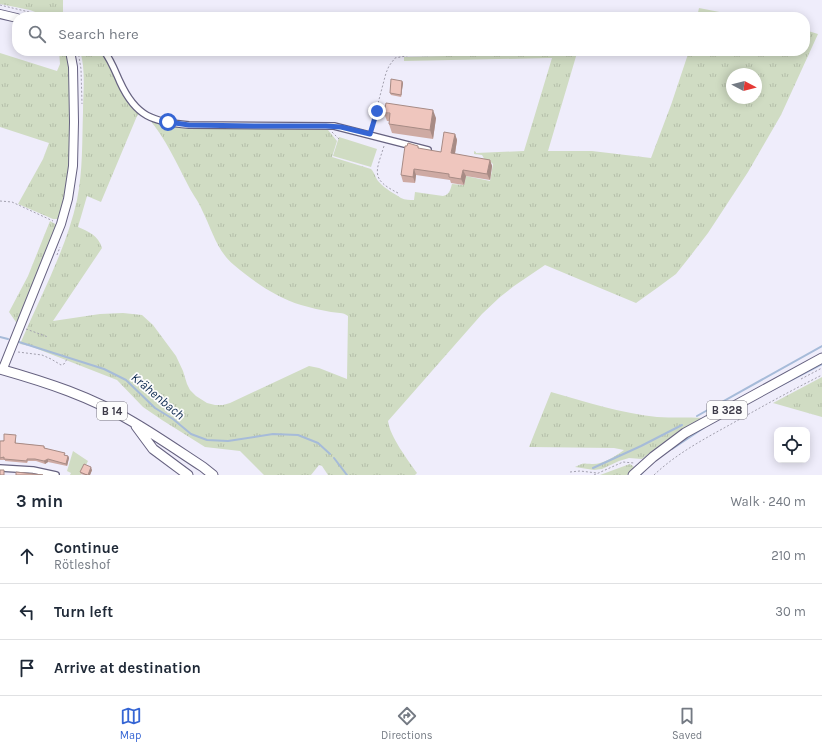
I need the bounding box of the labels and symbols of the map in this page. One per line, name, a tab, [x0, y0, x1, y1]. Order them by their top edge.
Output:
north arrow	[726, 68, 762, 104]
route end	[368, 102, 386, 120]
route start	[159, 113, 177, 131]
water label: Krähenbach	[128, 369, 188, 423]
road number: B 328	[707, 401, 747, 419]
road number: B 14	[97, 402, 127, 420]

